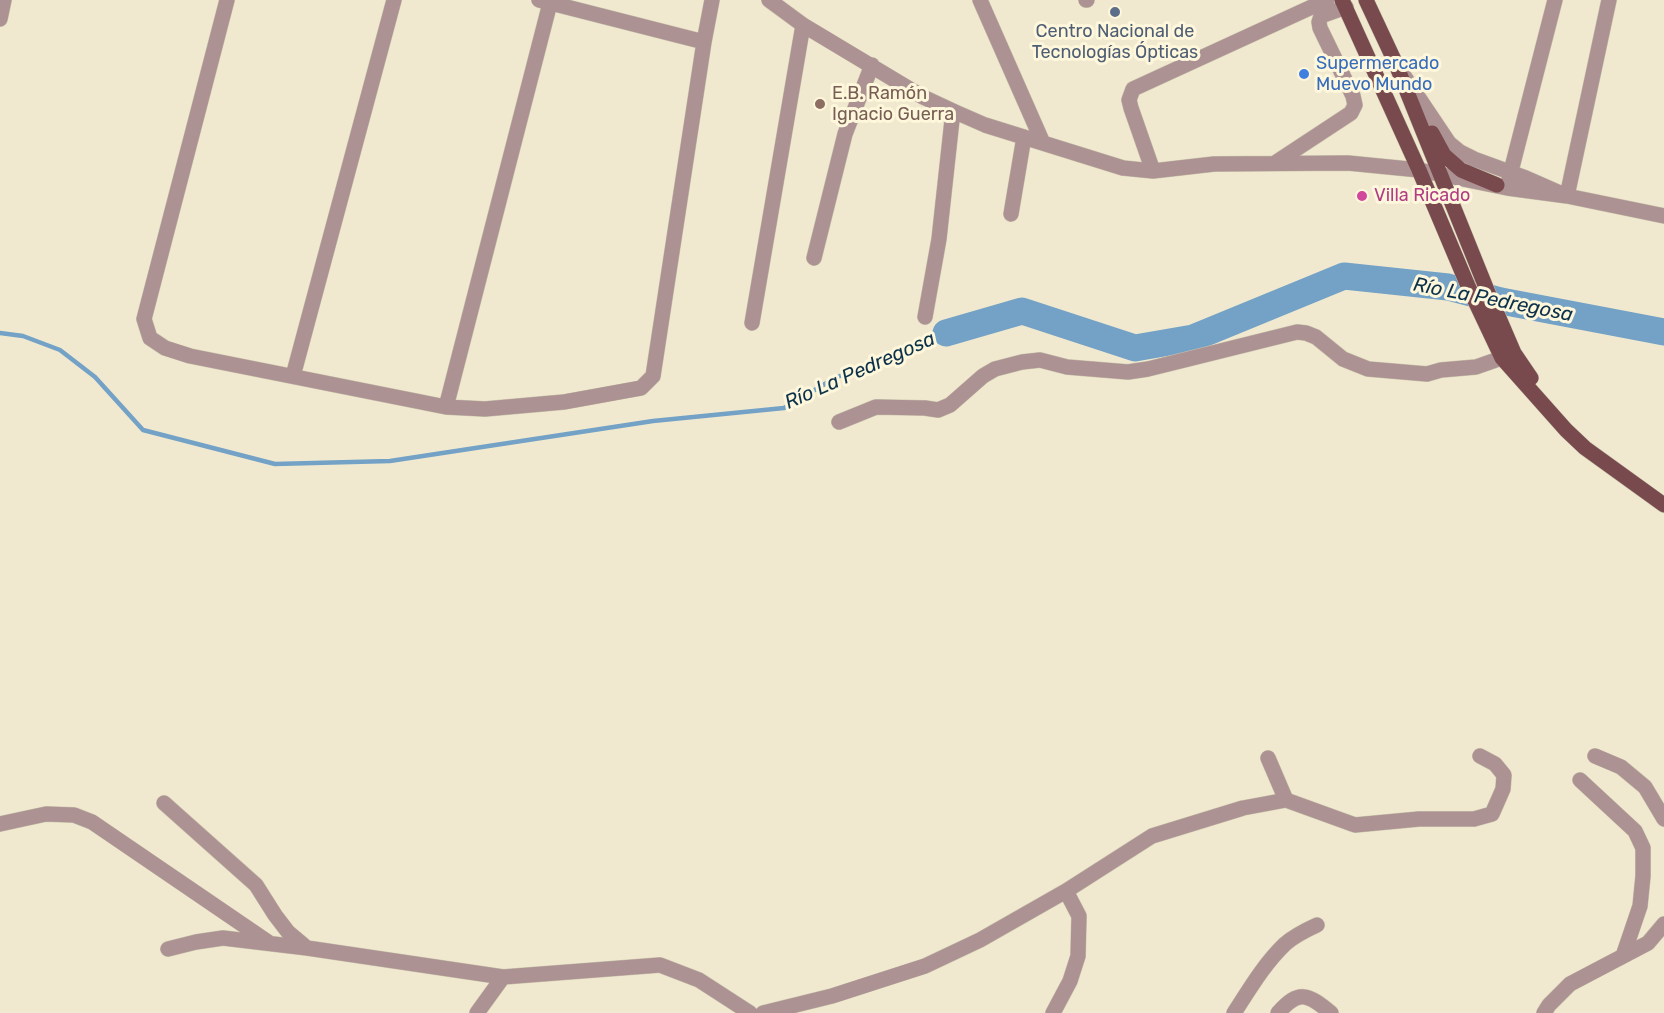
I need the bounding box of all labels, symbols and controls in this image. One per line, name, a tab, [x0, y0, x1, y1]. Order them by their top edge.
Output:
marker: Centro Nacional de Tecnologías Ópticas	[1108, 5, 1122, 19]
place label: Centro Nacional de Tecnologías Ópticas	[1032, 21, 1198, 63]
place label: Supermercado Muevo Mundo	[1316, 53, 1439, 96]
marker: Supermercado Muevo Mundo	[1297, 67, 1311, 81]
place label: E.B. Ramón Ignacio Guerra	[832, 83, 954, 125]
marker: E.B. Ramón Ignacio Guerra	[813, 97, 827, 111]
place label: Villa Ricado	[1374, 185, 1470, 207]
marker: Villa Ricado	[1355, 189, 1369, 203]
water label: Río La Pedregosa	[1411, 273, 1575, 327]
water label: Río La Pedregosa	[781, 327, 939, 415]

